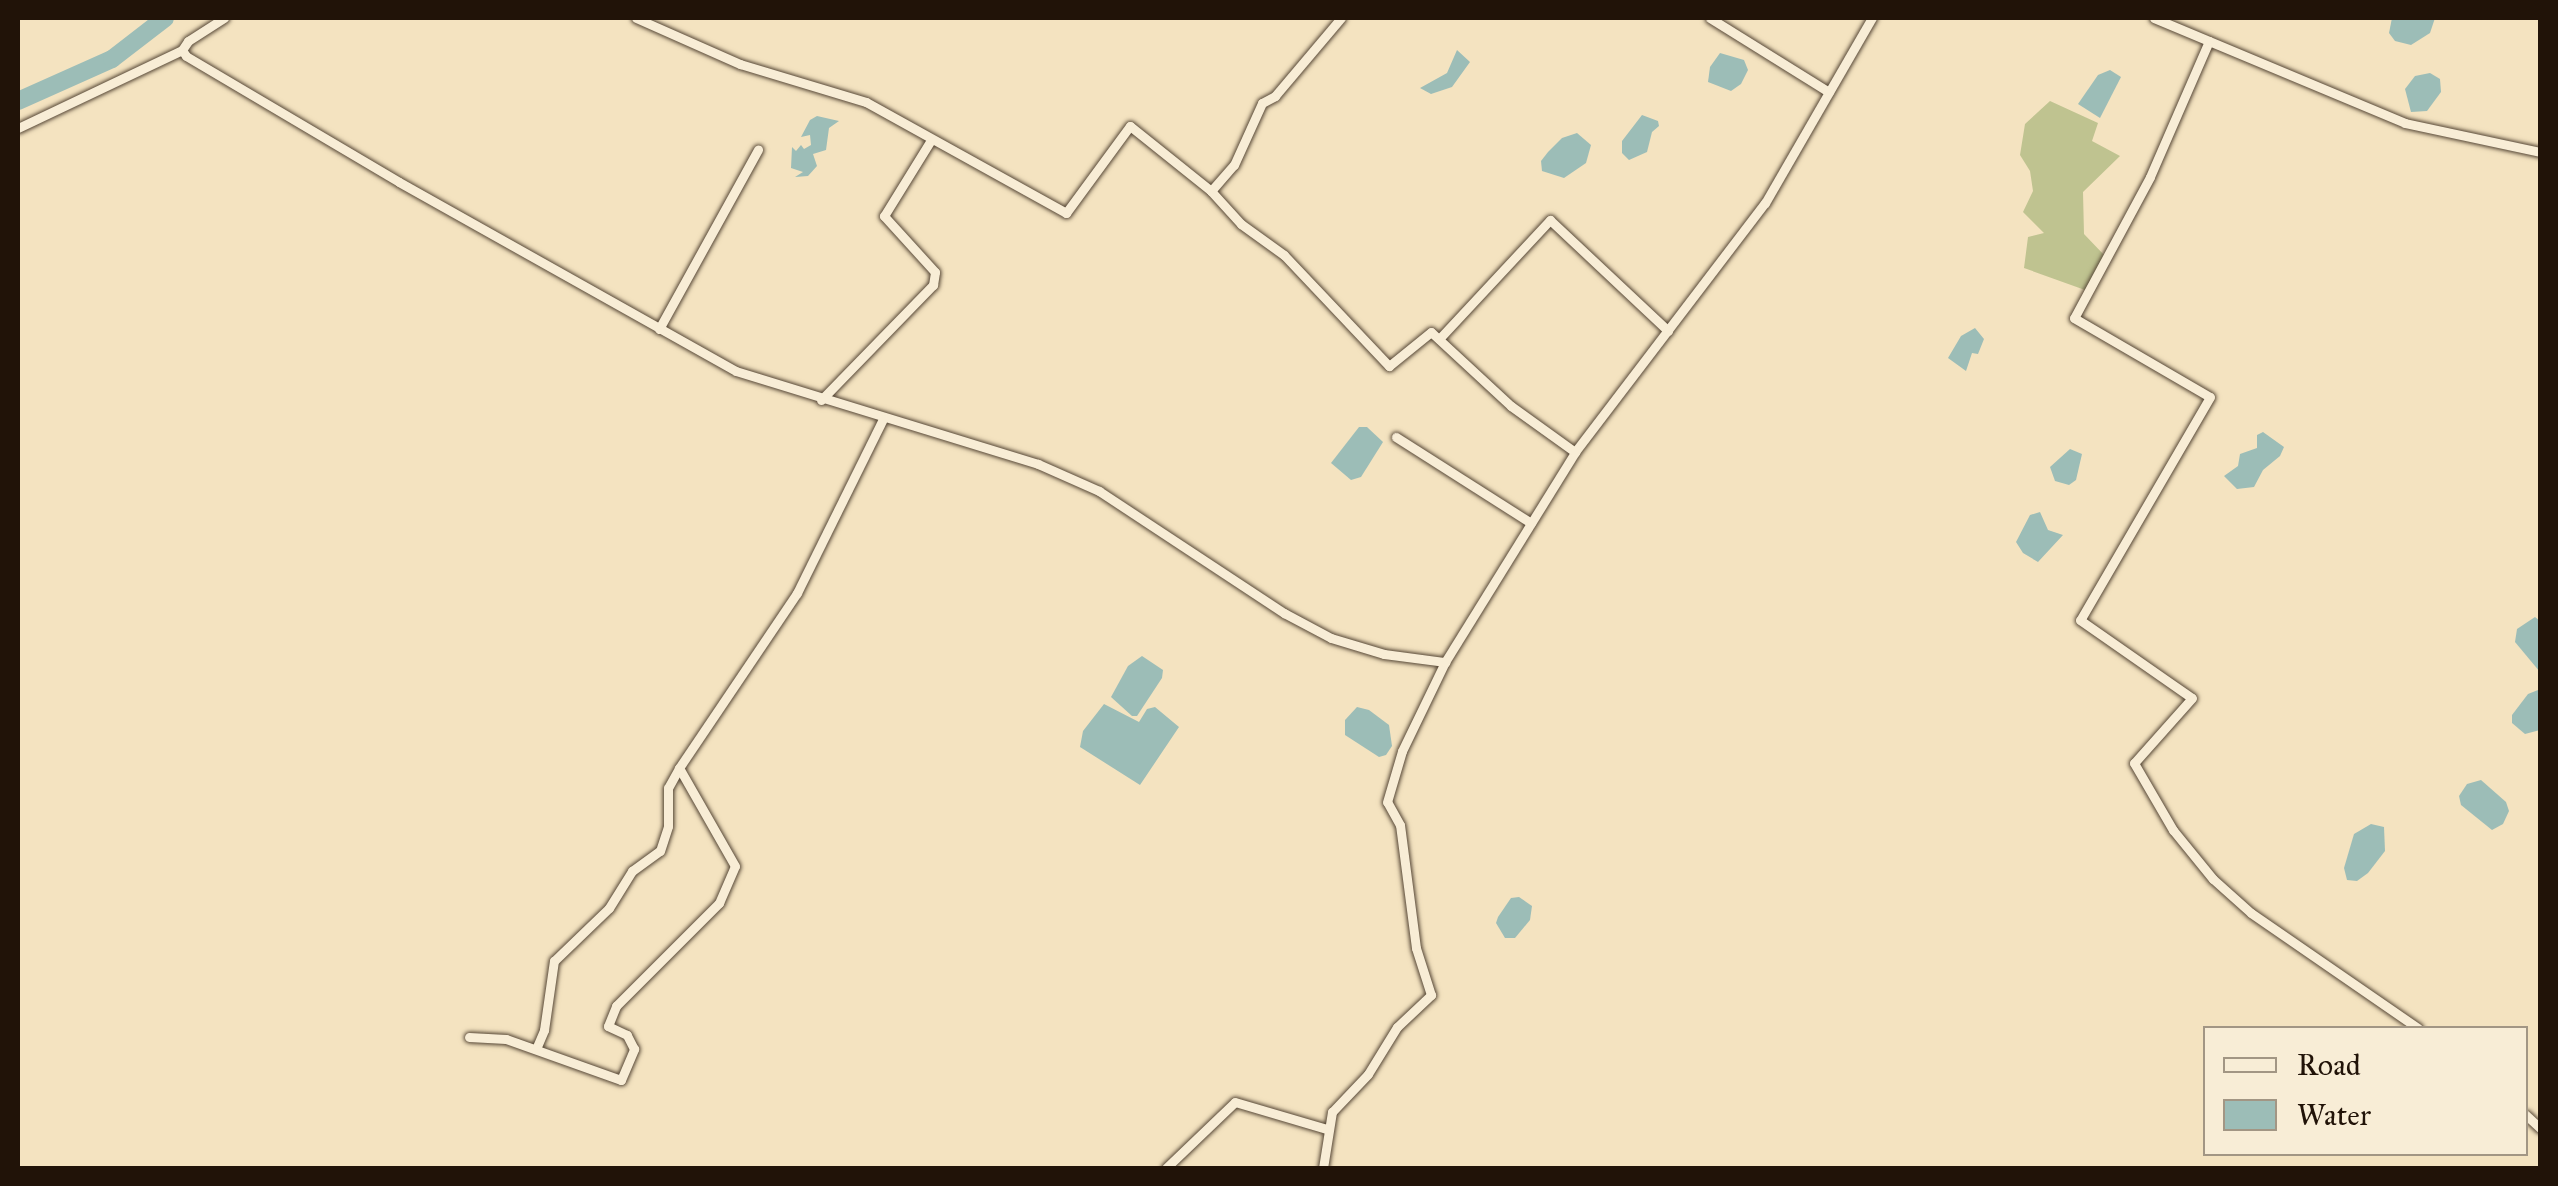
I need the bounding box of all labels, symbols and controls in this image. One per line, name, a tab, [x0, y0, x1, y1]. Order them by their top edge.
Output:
legend	[2203, 1026, 2528, 1156]
text: Road	[2297, 1047, 2361, 1083]
text: Water	[2297, 1097, 2371, 1133]

